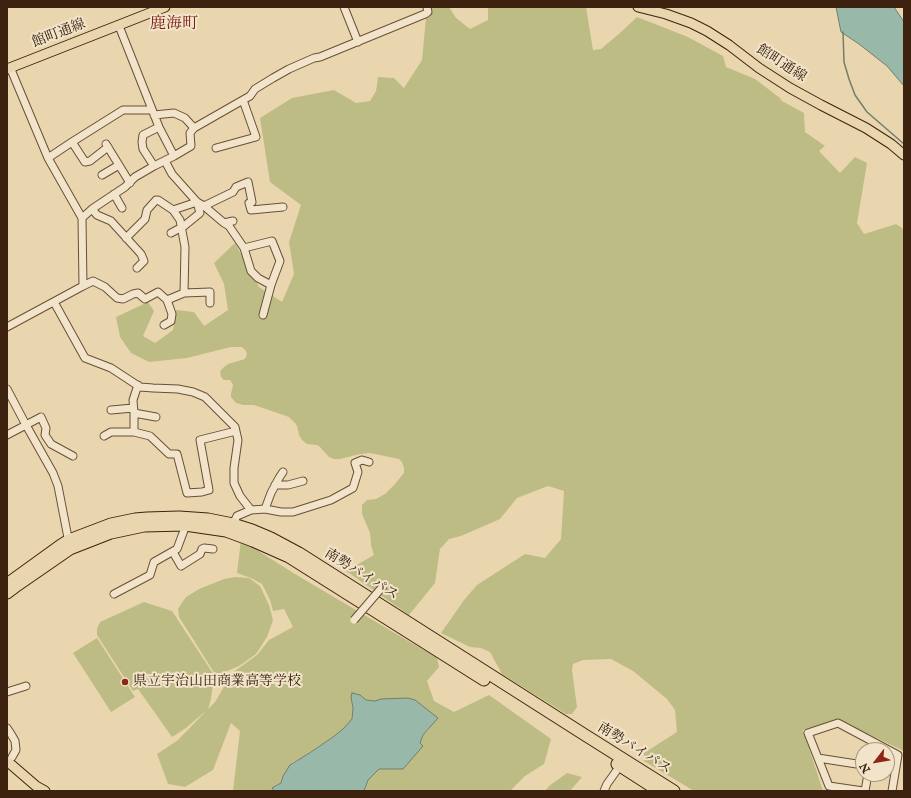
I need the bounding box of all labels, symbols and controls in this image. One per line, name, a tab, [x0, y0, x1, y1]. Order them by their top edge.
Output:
district label: 鹿海町	[150, 15, 198, 35]
street label: 館町通線	[30, 16, 88, 52]
street label: 館町通線	[753, 42, 809, 86]
street label: 南勢バイパス	[321, 546, 401, 604]
place label: 県立宇治山田商業高等学校	[133, 674, 301, 690]
marker: 県立宇治山田商業高等学校	[120, 677, 130, 687]
street label: 南勢バイパス	[594, 720, 674, 778]
north arrow	[855, 742, 895, 782]
text: N	[857, 760, 874, 775]

